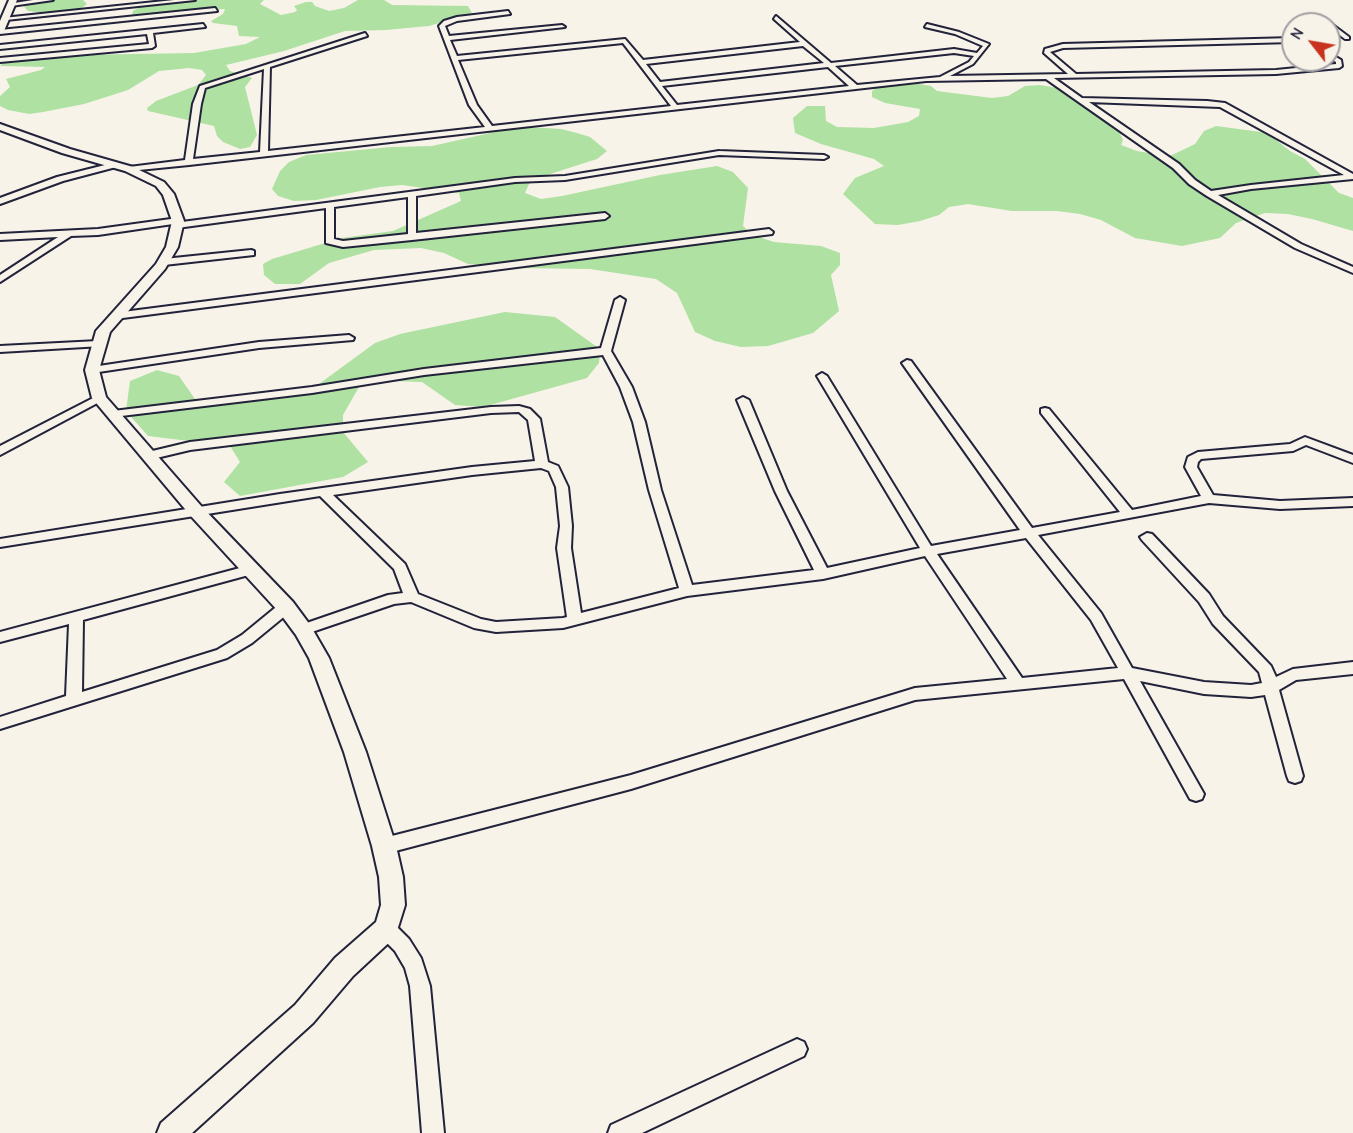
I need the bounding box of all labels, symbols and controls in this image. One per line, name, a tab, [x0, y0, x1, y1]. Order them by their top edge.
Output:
north arrow	[1281, 12, 1341, 72]
text: N	[1287, 25, 1308, 43]

